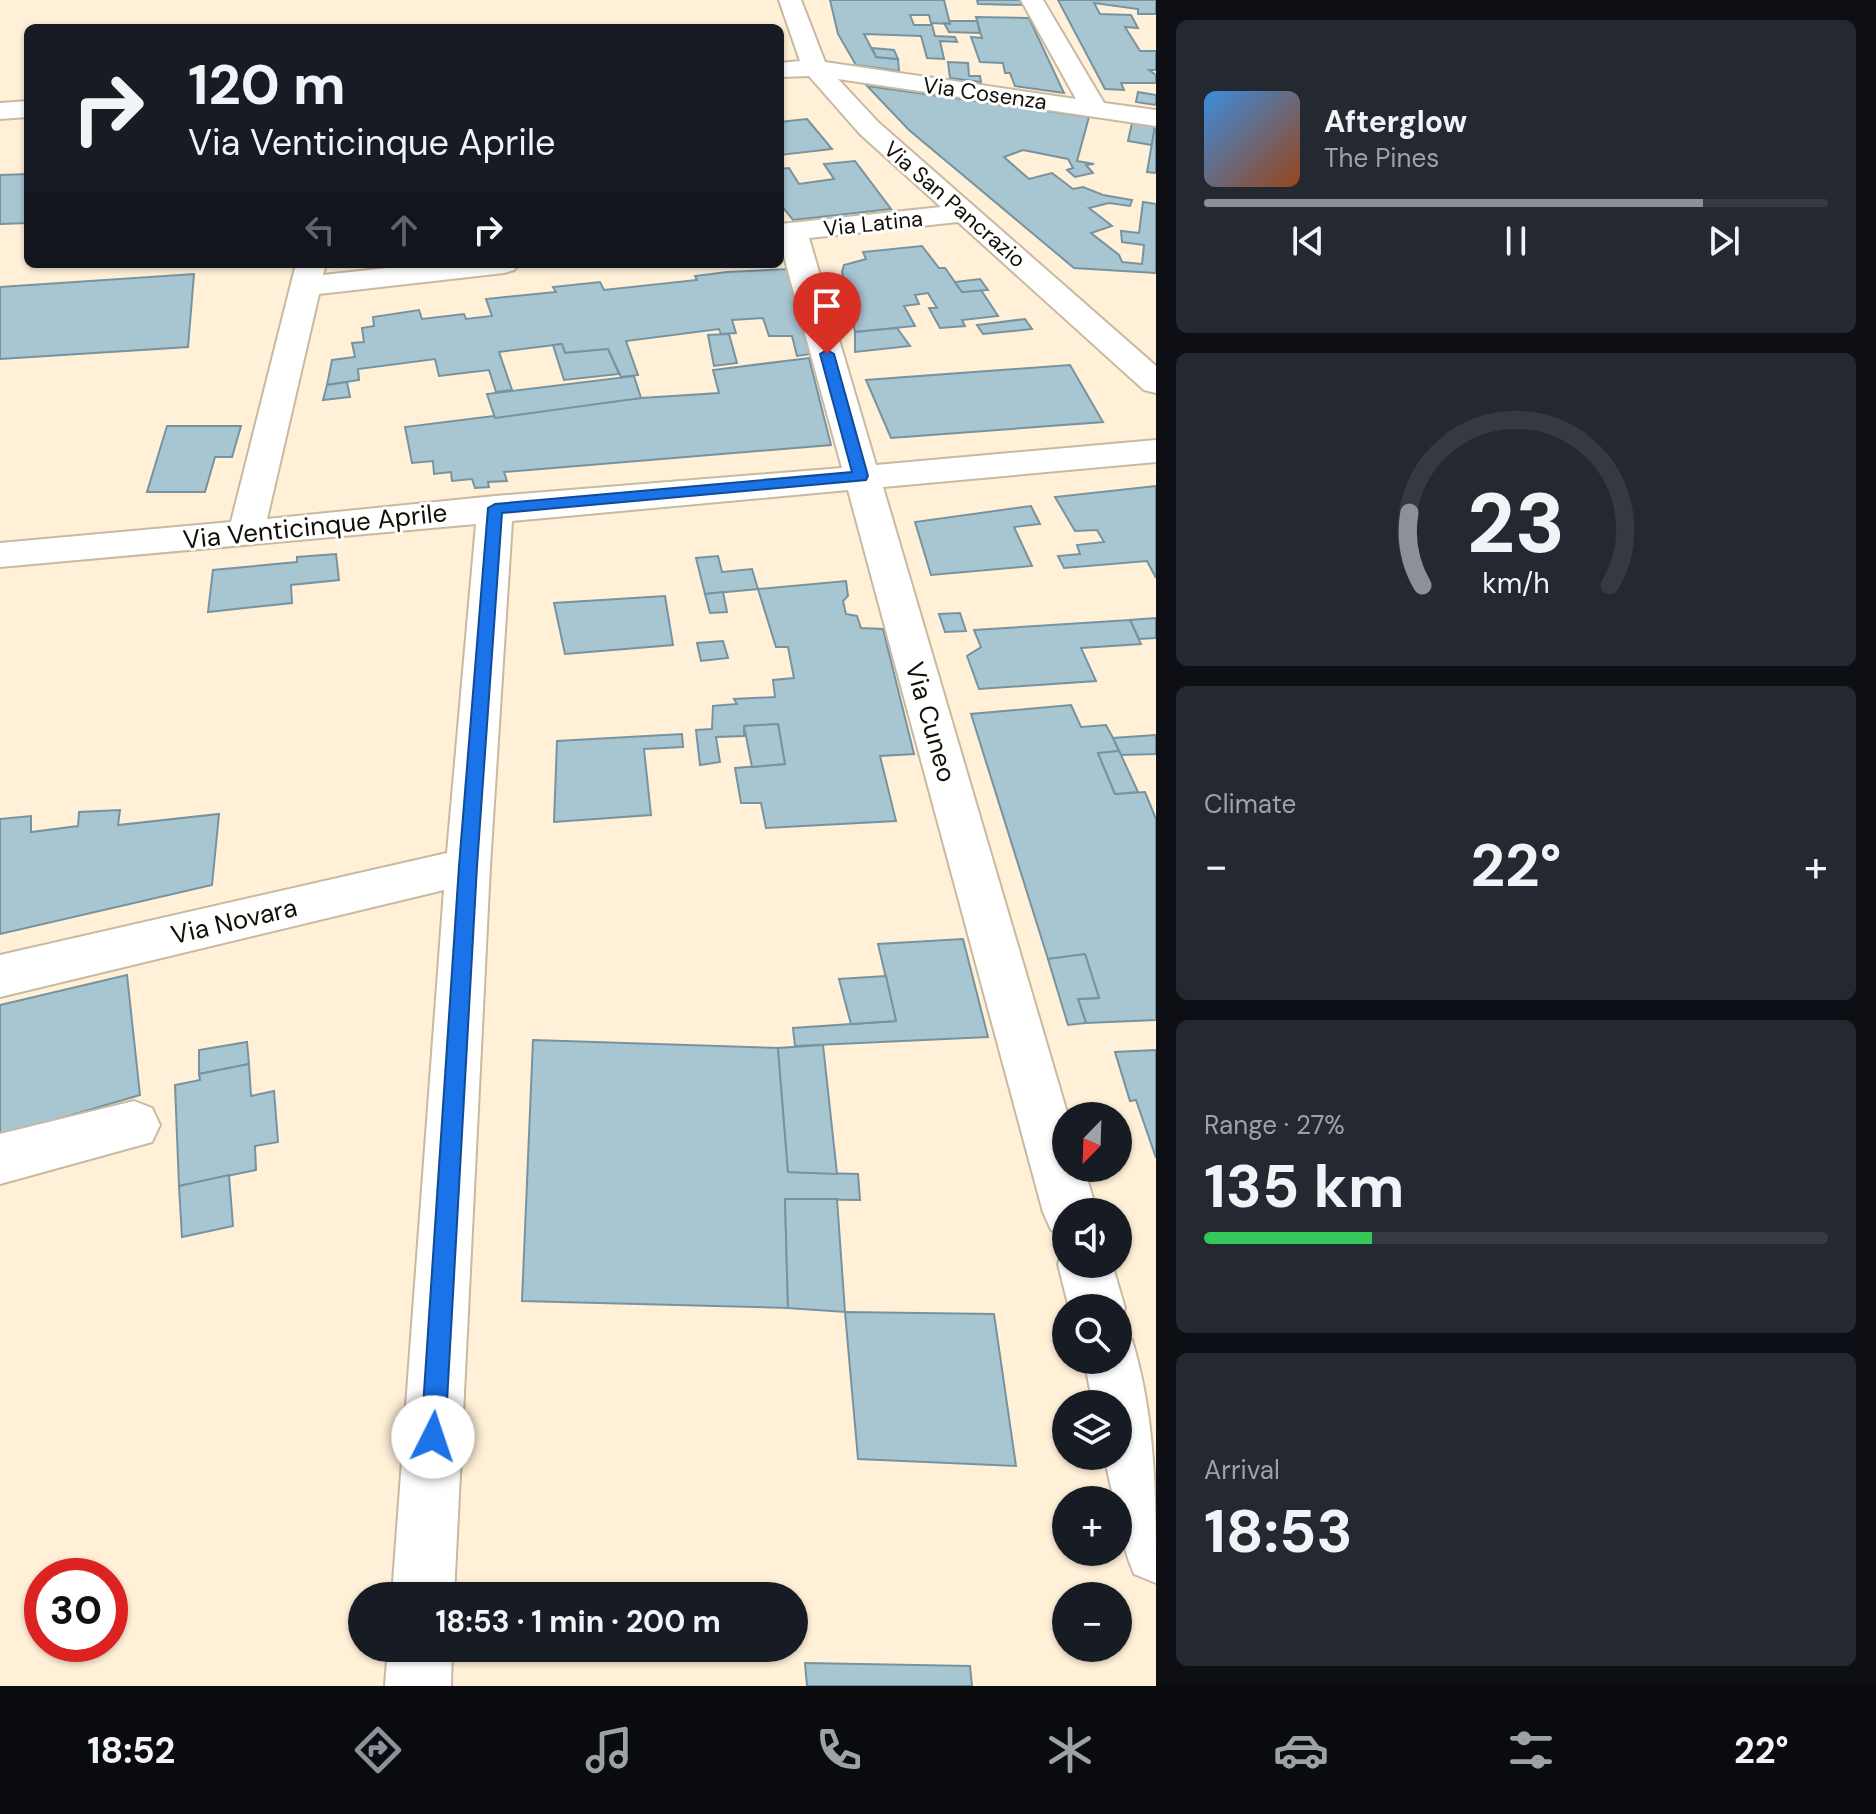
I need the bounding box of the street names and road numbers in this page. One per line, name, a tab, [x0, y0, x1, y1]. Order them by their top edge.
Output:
street label: Via Cosenza	[921, 70, 1049, 117]
street label: Via San Pancrazio	[878, 135, 1032, 274]
street label: Via Latina	[822, 204, 924, 243]
street label: Via Venticinque Aprile	[181, 495, 449, 557]
street label: Via Cuneo	[898, 658, 964, 786]
street label: Via Novara	[168, 890, 300, 952]

